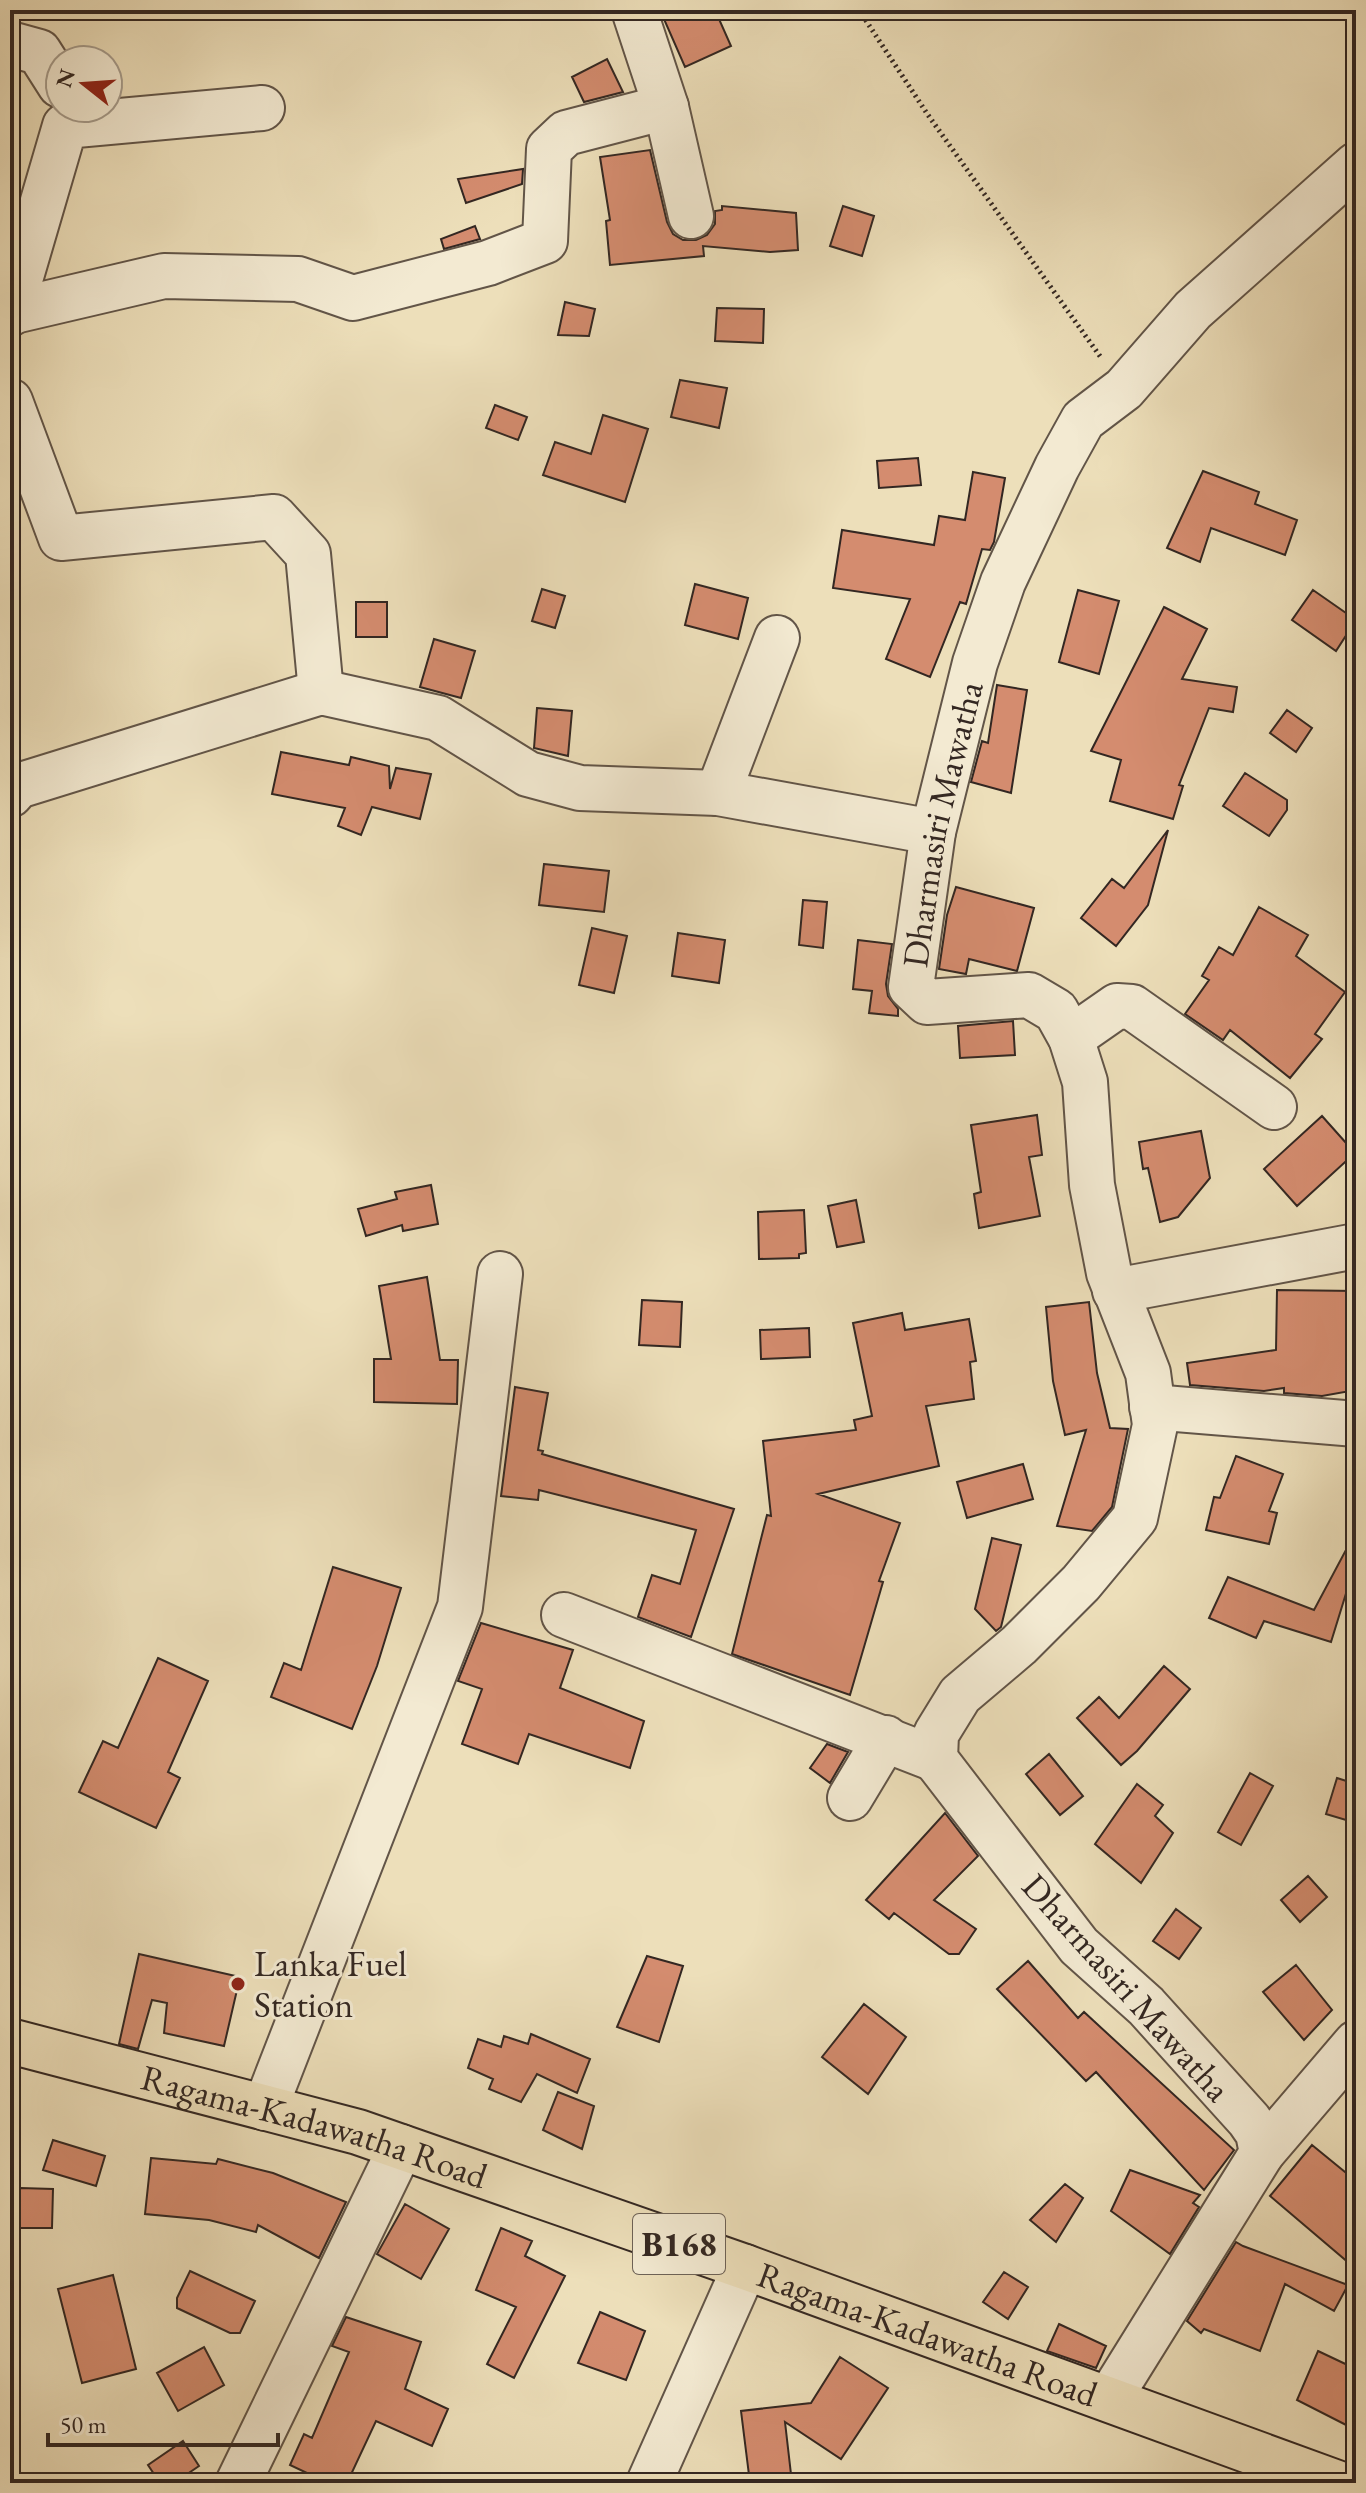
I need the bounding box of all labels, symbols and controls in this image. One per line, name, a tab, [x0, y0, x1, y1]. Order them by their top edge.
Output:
north arrow	[44, 44, 124, 124]
text: N	[49, 65, 82, 91]
street label: Dharmasiri Mawatha	[891, 676, 994, 970]
street label: Dharmasiri Mawatha	[1012, 1863, 1242, 2112]
place label: Lanka Fuel Station	[254, 1940, 407, 2028]
marker: Lanka Fuel Station	[229, 1975, 247, 1993]
street label: Ragama-Kadawatha Road	[136, 2053, 494, 2200]
road number: B168	[633, 2214, 725, 2274]
street label: Ragama-Kadawatha Road	[751, 2251, 1105, 2418]
scale bar	[48, 2397, 278, 2447]
text: 50 m	[60, 2409, 107, 2440]

